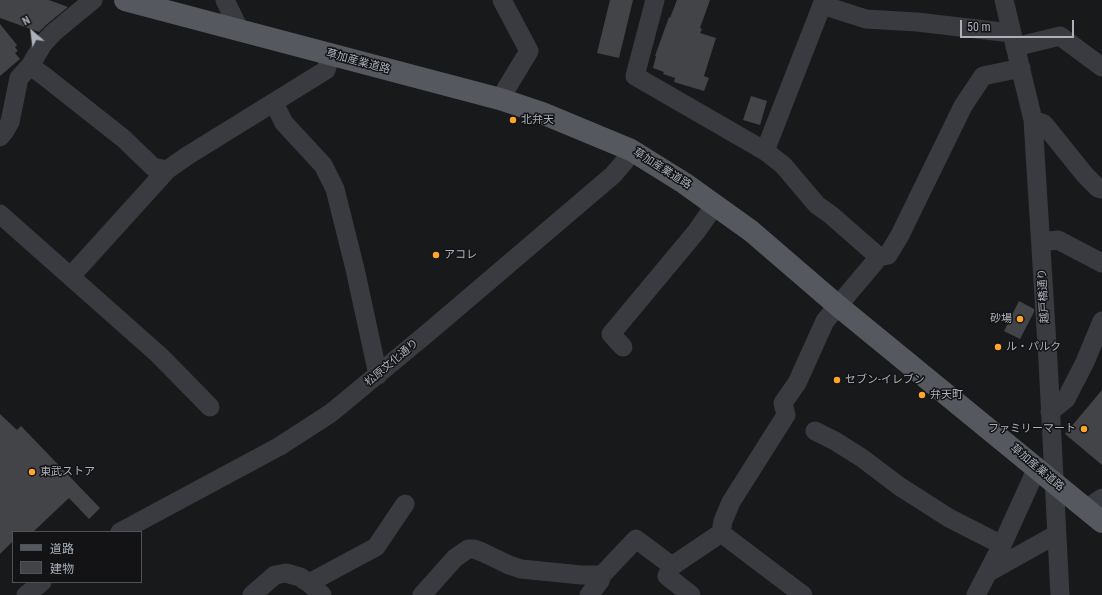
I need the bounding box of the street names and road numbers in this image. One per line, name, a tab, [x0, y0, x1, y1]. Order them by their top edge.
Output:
street label: 草加産業道路	[324, 47, 392, 77]
street label: 草加産業道路	[631, 146, 693, 192]
street label: 越戸橋通り	[1036, 268, 1052, 324]
street label: 松原文化通り	[362, 337, 422, 389]
street label: 草加産業道路	[1007, 442, 1067, 494]

